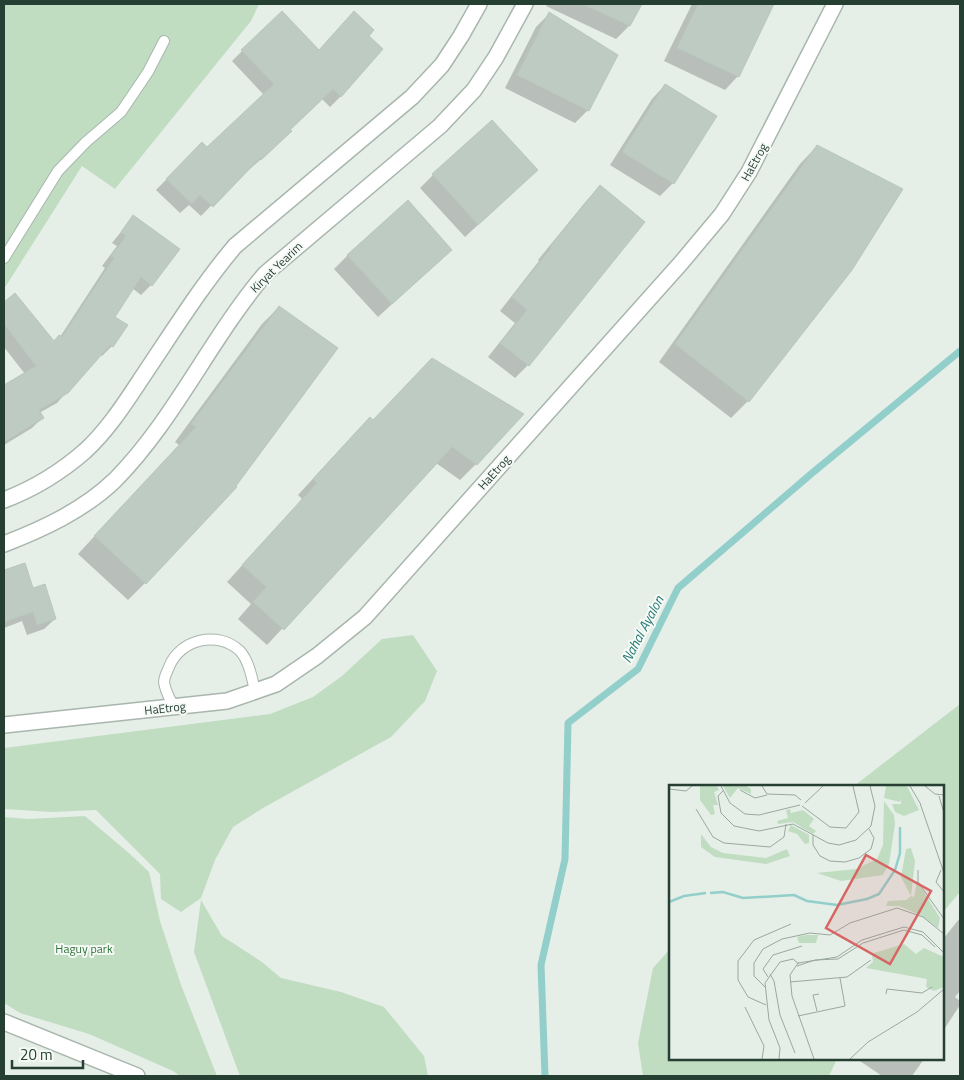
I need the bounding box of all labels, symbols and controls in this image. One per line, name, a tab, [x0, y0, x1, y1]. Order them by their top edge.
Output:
street label: HaEtrog	[736, 139, 772, 185]
street label: Kiryat Yearim	[245, 237, 307, 297]
street label: HaEtrog	[473, 450, 515, 494]
water label: Nahal Ayalon	[616, 591, 669, 666]
street label: HaEtrog	[143, 696, 187, 720]
inset map	[669, 785, 944, 1060]
park label: Haguy park	[55, 939, 113, 958]
scale bar	[12, 1038, 84, 1070]
text: 20 m	[20, 1043, 53, 1066]

